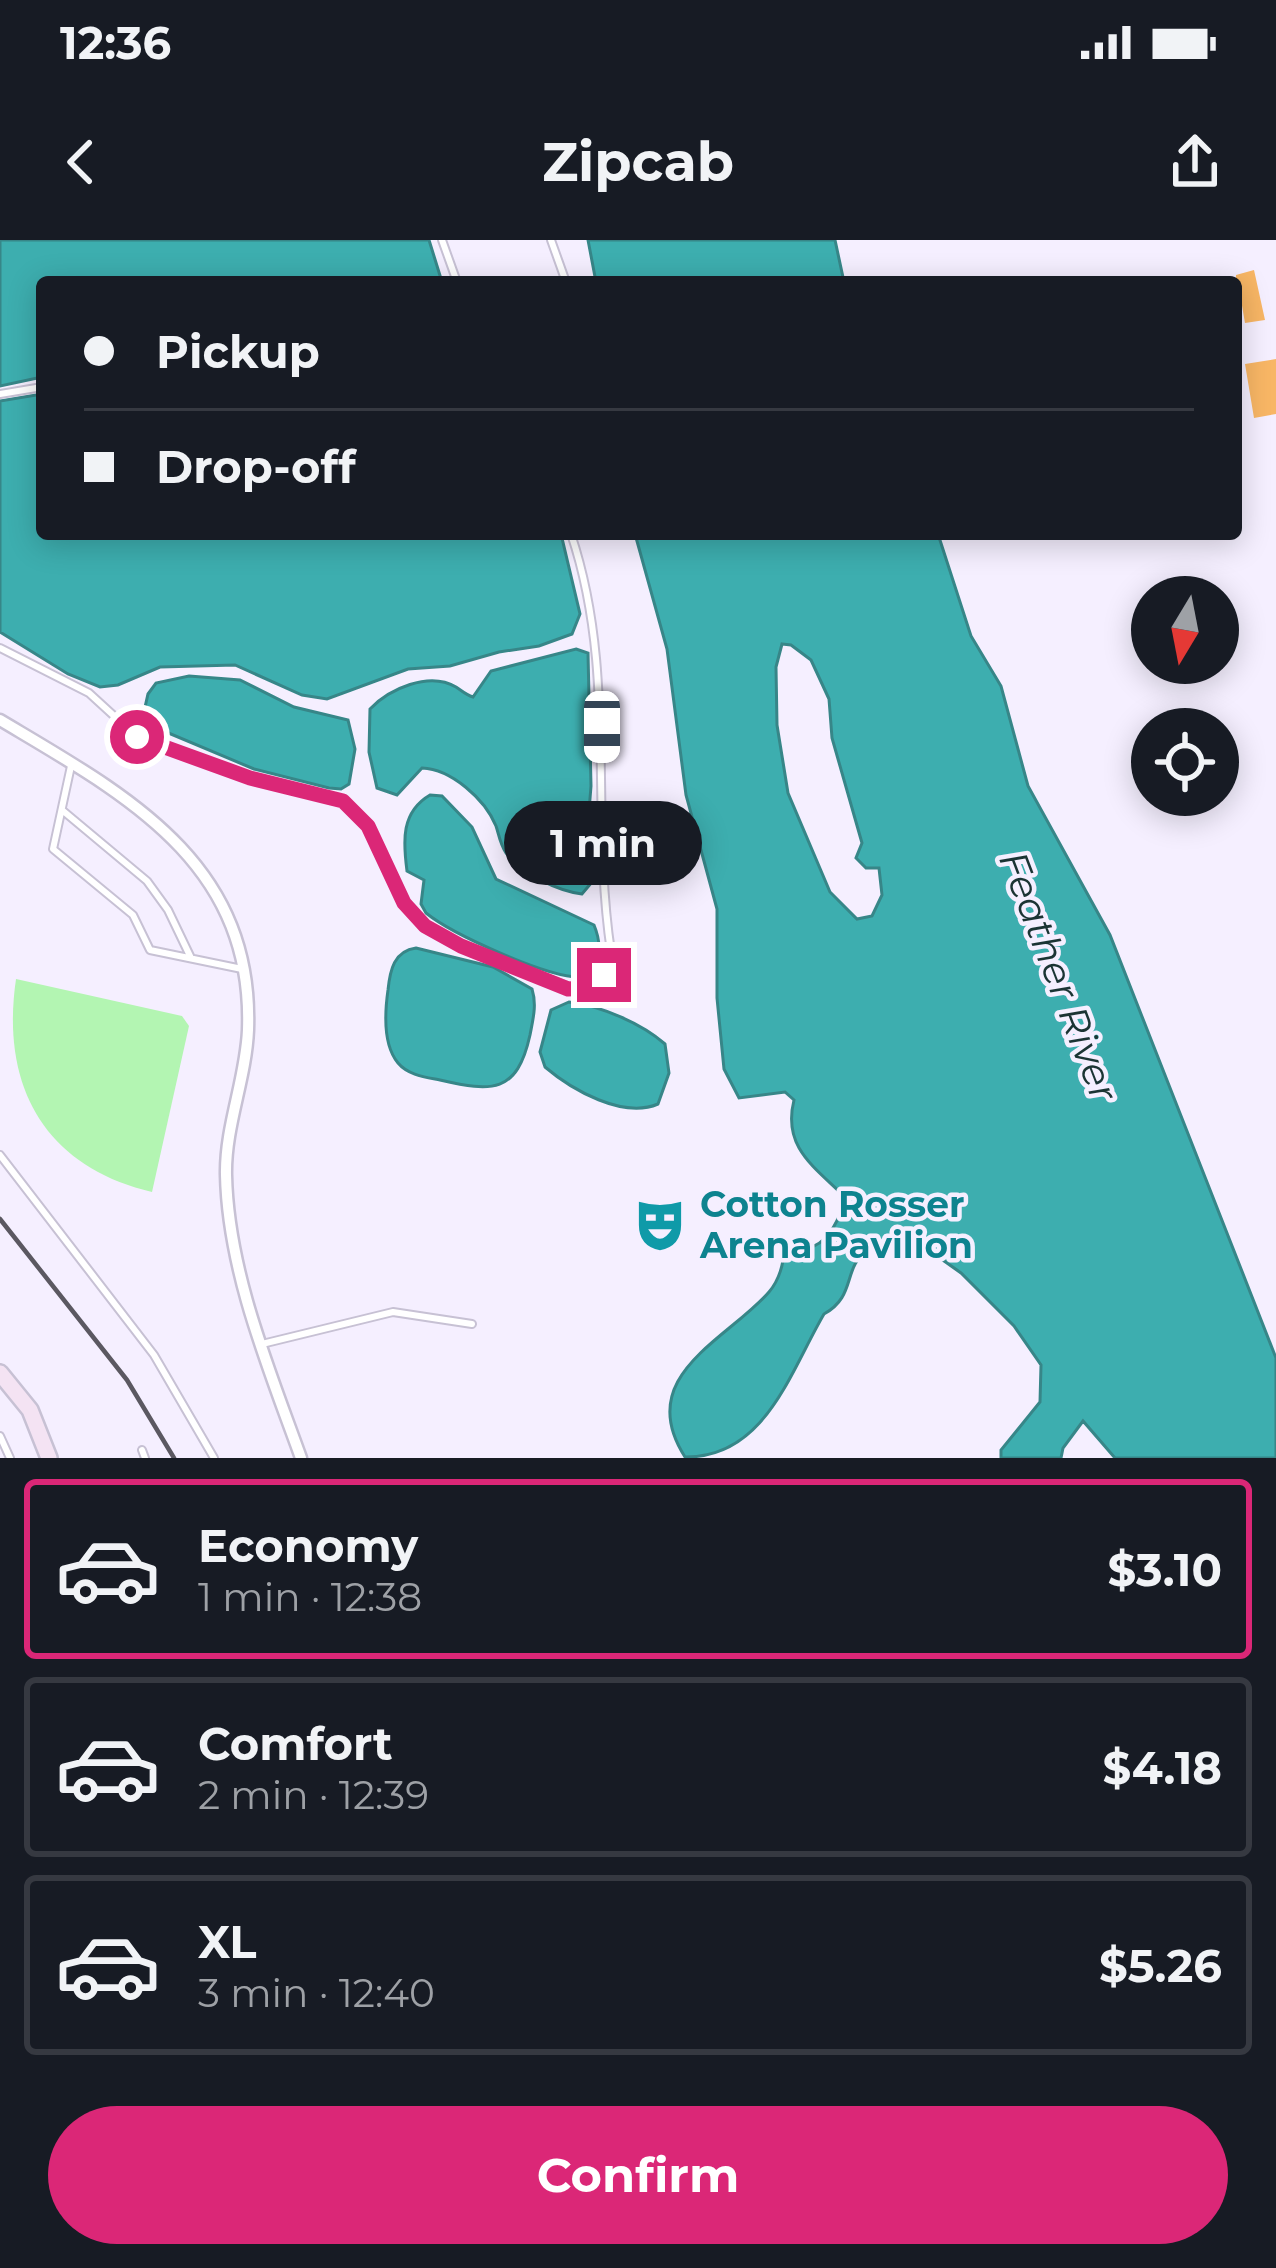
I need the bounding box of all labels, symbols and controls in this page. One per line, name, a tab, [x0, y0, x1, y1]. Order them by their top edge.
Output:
text: 12:36	[60, 15, 171, 70]
icon: back	[48, 129, 114, 195]
text: Zipcab	[542, 129, 734, 195]
icon: share	[1162, 129, 1228, 195]
text: Pickup	[156, 324, 320, 379]
text: Drop-off	[156, 439, 356, 494]
north arrow	[1131, 576, 1239, 684]
map controls	[1131, 576, 1239, 816]
car	[584, 691, 620, 763]
button: locate	[1131, 708, 1239, 816]
route start	[110, 710, 164, 764]
callout: 1 min	[505, 801, 703, 885]
text: 1 min	[550, 819, 656, 867]
water label: Feather River	[989, 844, 1129, 1109]
route end	[577, 948, 631, 1002]
place label: Cotton Rosser Arena Pavilion	[699, 1182, 973, 1267]
theatre icon: Cotton Rosser Arena Pavilion	[631, 1196, 689, 1254]
icon: car	[54, 1515, 162, 1623]
text: Economy	[198, 1518, 418, 1573]
text: $3.10	[1108, 1542, 1222, 1597]
text: 1 min · 12:38	[198, 1573, 422, 1621]
icon: car	[54, 1713, 162, 1821]
text: Comfort	[198, 1716, 393, 1771]
text: $4.18	[1103, 1740, 1222, 1795]
text: 2 min · 12:39	[198, 1771, 429, 1819]
icon: car	[54, 1911, 162, 2019]
text: XL	[198, 1914, 256, 1969]
text: $5.26	[1099, 1938, 1222, 1993]
text: 3 min · 12:40	[198, 1969, 435, 2017]
button: Confirm	[48, 2106, 1228, 2244]

